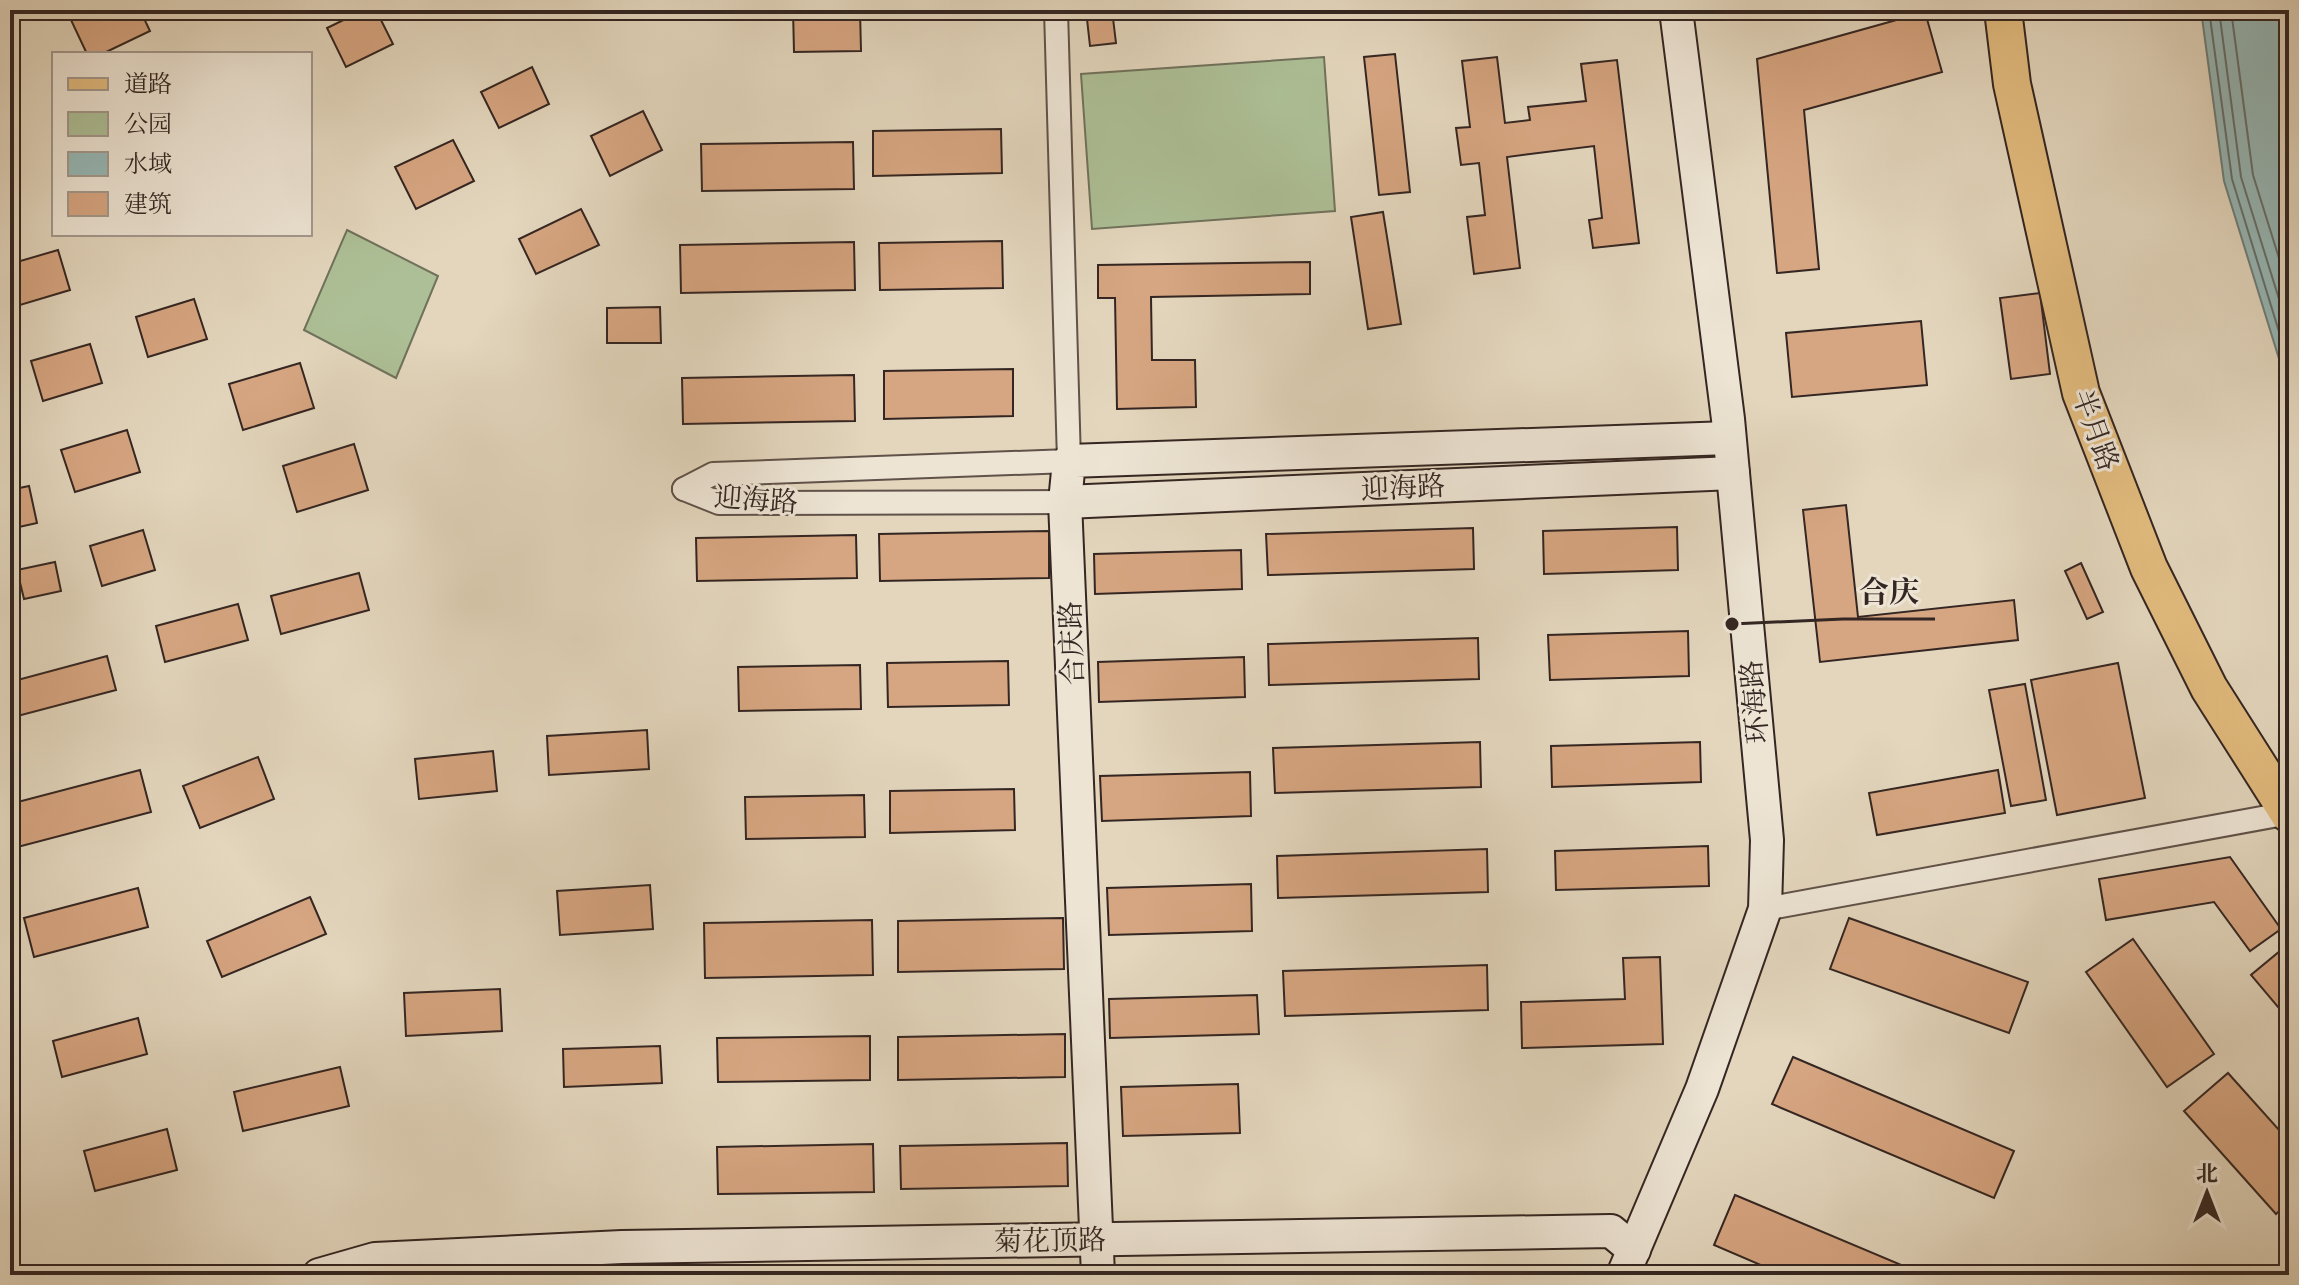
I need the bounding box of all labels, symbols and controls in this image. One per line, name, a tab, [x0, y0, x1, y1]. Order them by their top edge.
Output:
legend	[52, 52, 312, 236]
text: 道路	[124, 70, 172, 100]
text: 公园	[124, 110, 172, 140]
text: 水域	[124, 150, 172, 180]
text: 建筑	[124, 190, 172, 220]
street label: 半月路	[2064, 385, 2125, 476]
street label: 迎海路	[1360, 469, 1446, 508]
street label: 迎海路	[713, 480, 799, 521]
callout: 合庆	[1843, 565, 1935, 619]
text: 合庆	[1859, 574, 1919, 612]
street label: 合庆路	[1054, 600, 1091, 686]
street label: 环海路	[1734, 658, 1777, 745]
north arrow	[2167, 1153, 2247, 1233]
text: 北	[2196, 1161, 2218, 1188]
street label: 菊花顶路	[994, 1223, 1106, 1260]

